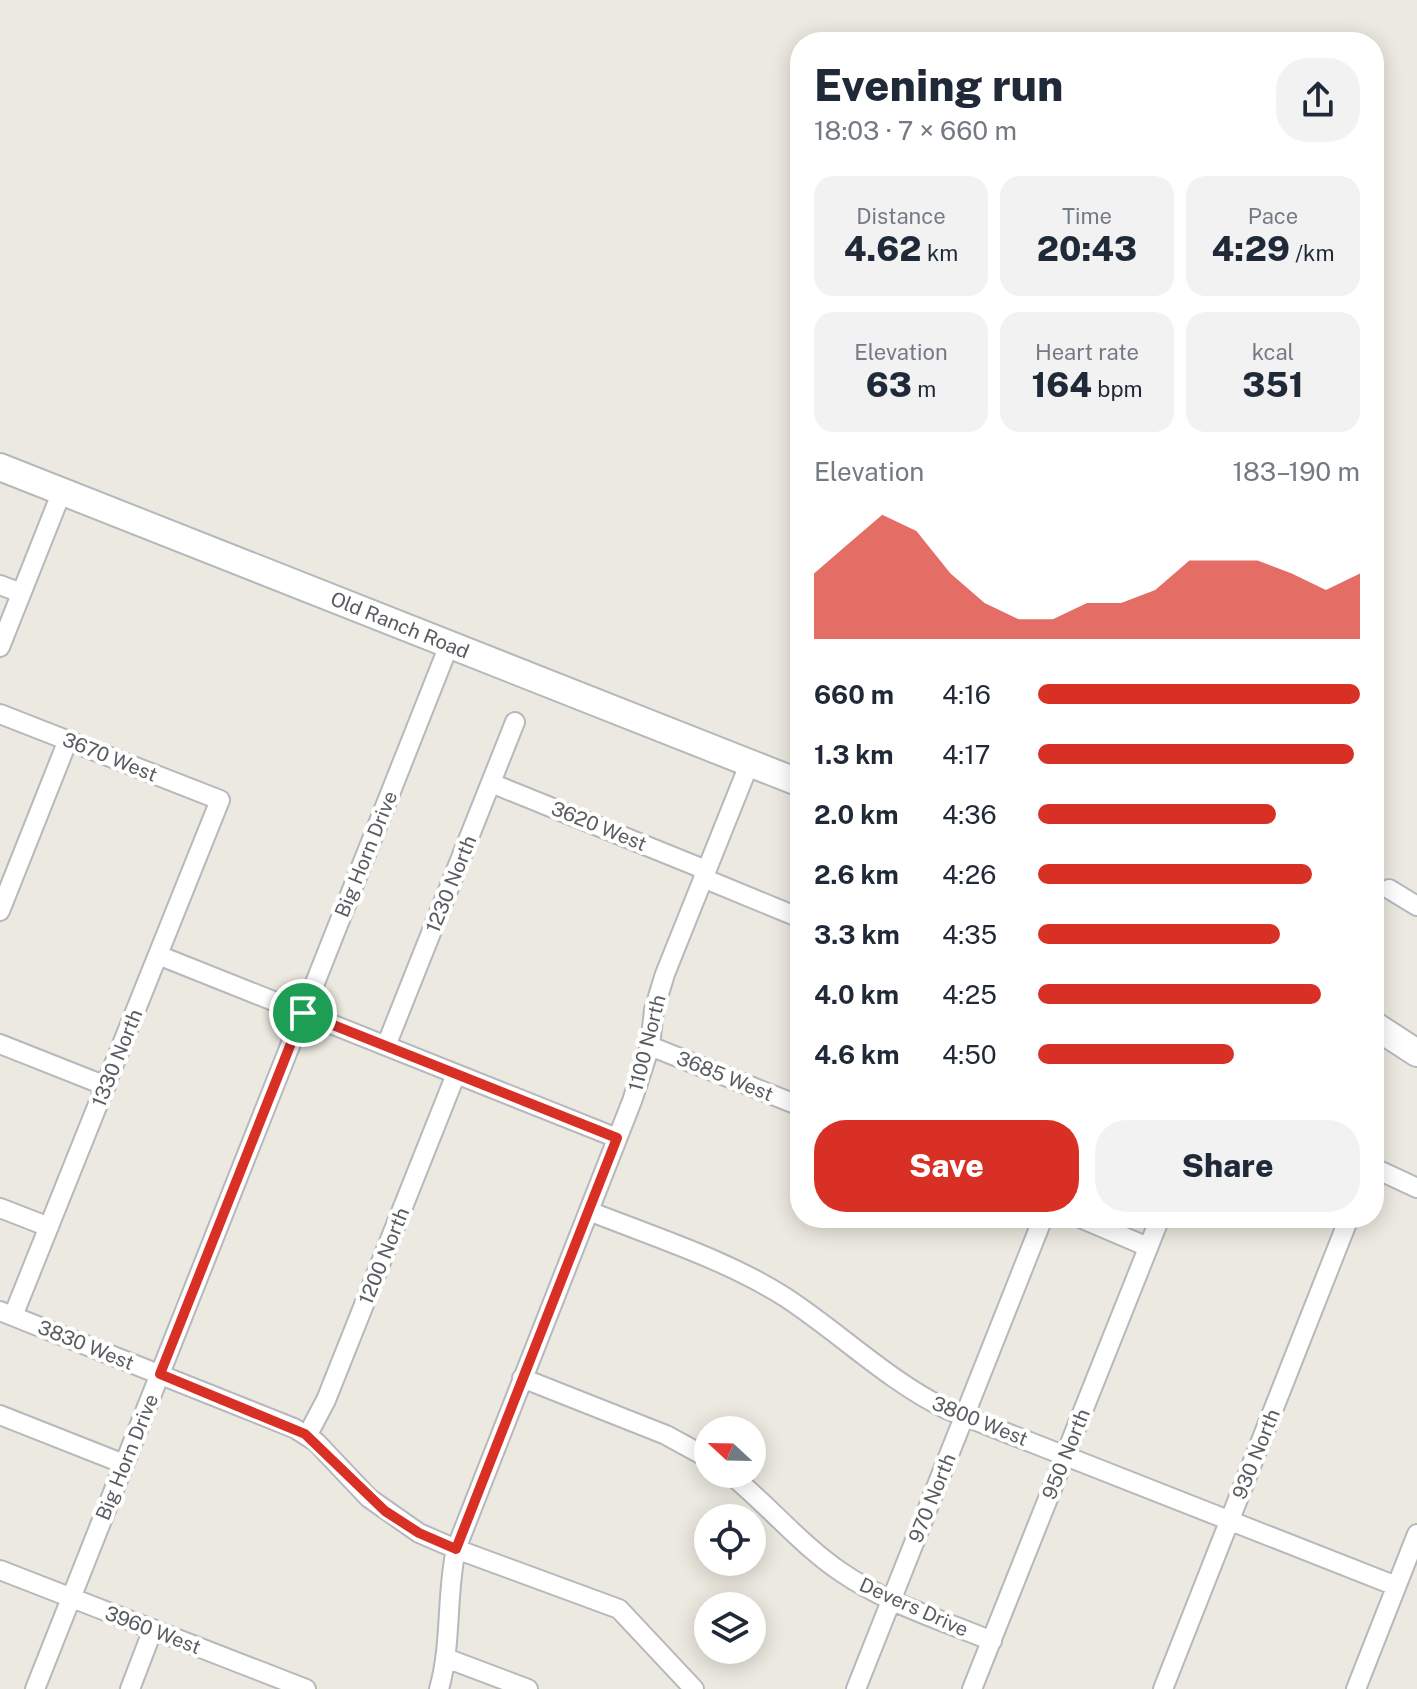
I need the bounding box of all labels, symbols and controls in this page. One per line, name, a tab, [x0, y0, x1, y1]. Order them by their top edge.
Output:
button: share	[1276, 58, 1360, 142]
text: Evening run	[814, 59, 1063, 111]
text: 18:03 · 7 × 660 m	[814, 115, 1017, 146]
text: Distance	[856, 203, 946, 229]
text: Time	[1062, 203, 1112, 229]
text: Pace	[1248, 203, 1298, 229]
text: 4.62	[844, 229, 922, 269]
text: 20:43	[1037, 229, 1137, 269]
text: 4:29	[1212, 229, 1290, 269]
text: km	[922, 240, 958, 266]
text: /km	[1290, 240, 1334, 266]
text: Elevation	[854, 339, 948, 365]
text: Heart rate	[1035, 339, 1139, 365]
text: kcal	[1252, 339, 1294, 365]
text: 63	[866, 365, 912, 405]
text: 164	[1031, 365, 1092, 405]
text: 351	[1242, 365, 1304, 405]
text: m	[912, 376, 936, 402]
text: bpm	[1092, 376, 1143, 402]
text: Elevation	[814, 456, 924, 487]
text: 183–190 m	[1233, 456, 1360, 487]
street label: Old Ranch Road	[327, 586, 473, 664]
text: 660 m	[814, 679, 894, 710]
text: 4:16	[942, 679, 991, 710]
street label: 3670 West	[59, 727, 161, 787]
text: 1.3 km	[814, 739, 894, 770]
text: 4:17	[942, 739, 990, 770]
street label: Big Horn Drive	[330, 787, 402, 921]
street label: 3620 West	[548, 796, 650, 856]
text: 2.0 km	[814, 799, 899, 830]
text: 4:36	[942, 799, 997, 830]
street label: 1230 North	[421, 832, 481, 936]
text: 2.6 km	[814, 859, 899, 890]
text: 4:26	[942, 859, 996, 890]
text: 3.3 km	[814, 919, 900, 950]
text: 4:35	[942, 919, 997, 950]
pin	[269, 979, 337, 1047]
text: 4.0 km	[814, 979, 899, 1010]
text: 4:25	[942, 979, 997, 1010]
icon: arrive	[281, 991, 325, 1035]
street label: 1100 North	[623, 992, 671, 1094]
street label: 1330 North	[87, 1006, 147, 1110]
text: 4.6 km	[814, 1039, 899, 1070]
text: 4:50	[942, 1039, 997, 1070]
street label: 3685 West	[673, 1046, 777, 1106]
button: Save	[814, 1120, 1079, 1212]
button: Share	[1095, 1120, 1360, 1212]
street label: 1200 North	[354, 1204, 414, 1308]
street label: 3830 West	[34, 1315, 138, 1375]
street label: Big Horn Drive	[91, 1390, 163, 1524]
street label: 3800 West	[929, 1391, 1031, 1451]
street label: 950 North	[1037, 1405, 1095, 1503]
street label: 930 North	[1227, 1405, 1285, 1503]
north arrow	[694, 1416, 766, 1488]
map controls	[694, 1416, 766, 1664]
street label: 970 North	[903, 1450, 961, 1546]
button: locate	[694, 1504, 766, 1576]
street label: Devers Drive	[856, 1572, 972, 1642]
button: layers	[694, 1592, 766, 1664]
street label: 3960 West	[102, 1601, 204, 1659]

